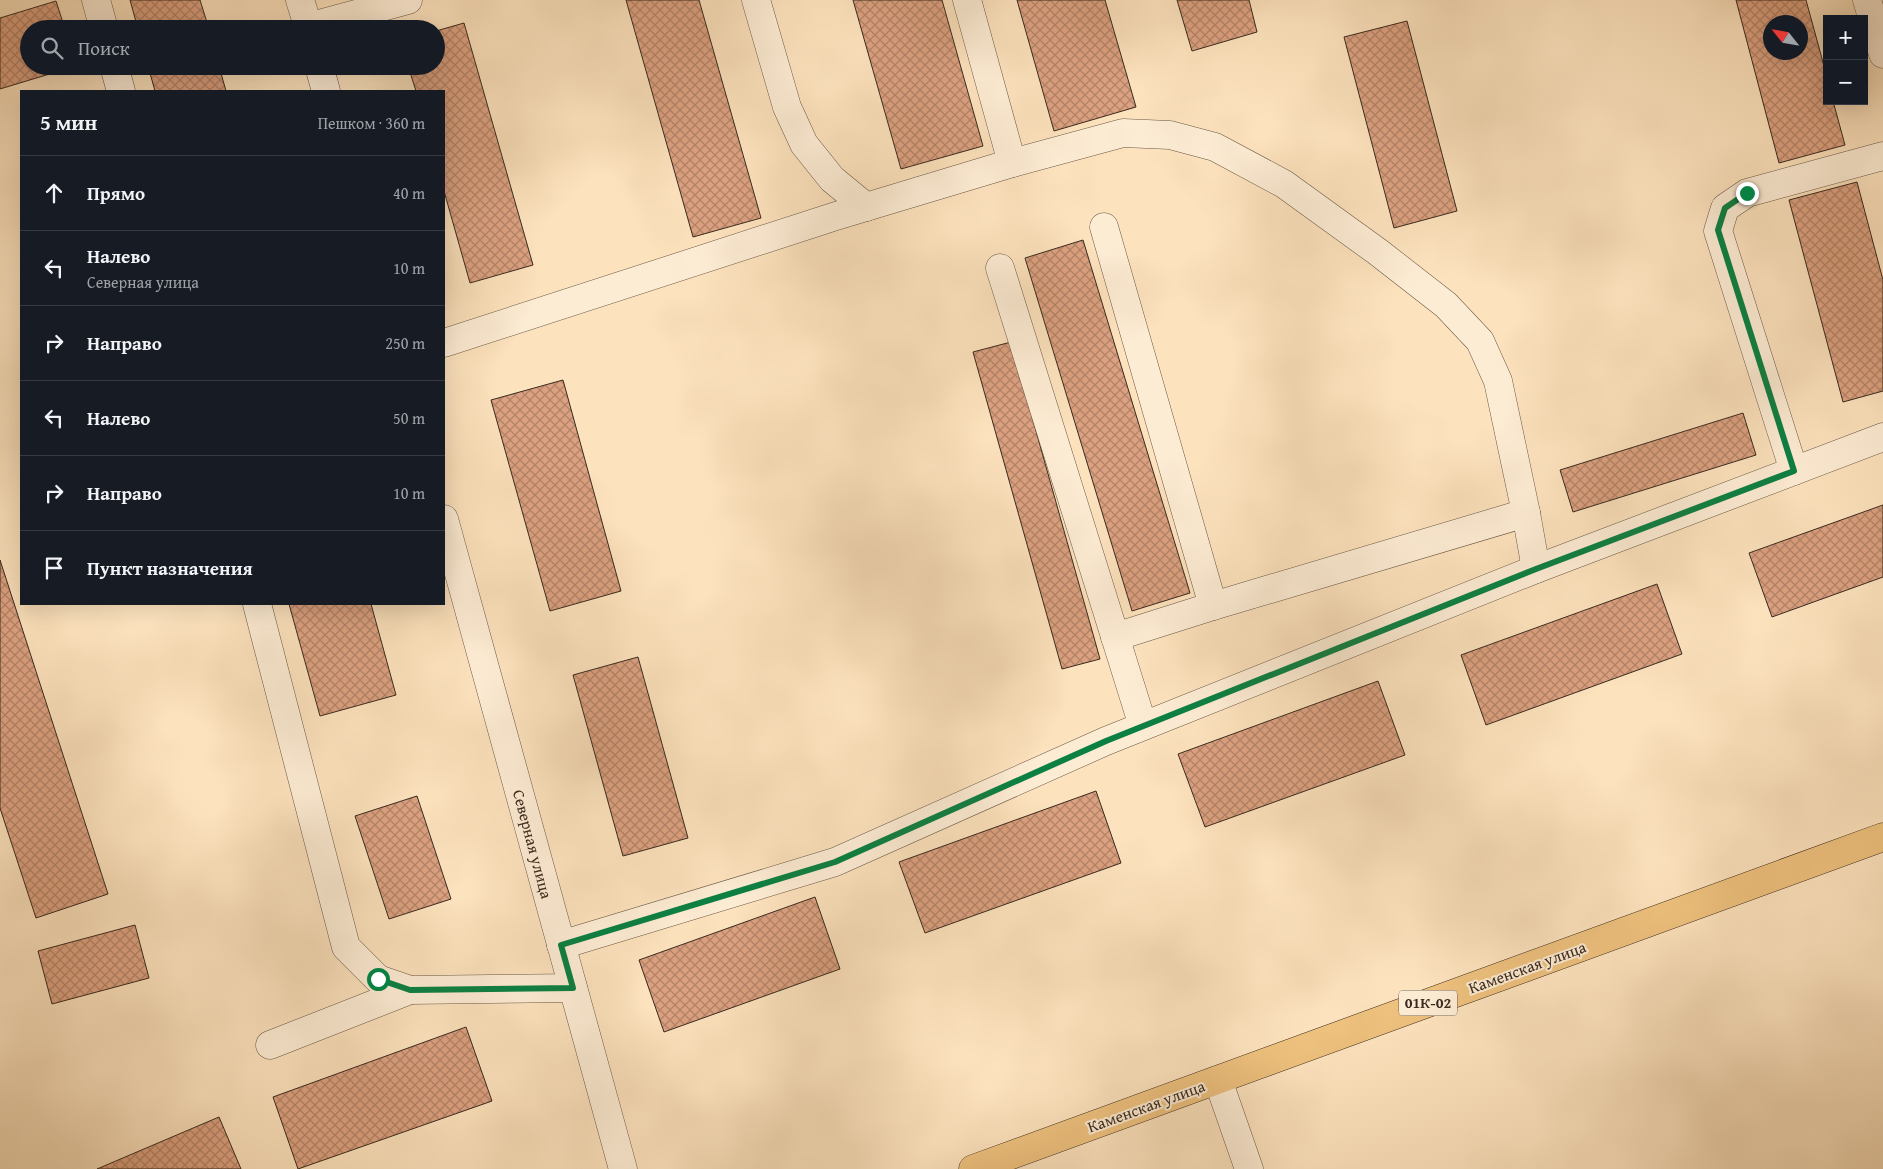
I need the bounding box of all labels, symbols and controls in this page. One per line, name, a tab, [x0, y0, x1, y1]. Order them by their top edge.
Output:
north arrow	[1763, 15, 1808, 60]
map controls	[1823, 15, 1868, 105]
button: +	[1823, 15, 1868, 60]
search box	[20, 20, 445, 75]
icon: search	[38, 34, 66, 62]
text: Поиск	[78, 34, 130, 62]
button: −	[1823, 60, 1868, 105]
text: 5 мин	[40, 107, 97, 138]
text: Пешком · 360 m	[318, 111, 425, 135]
icon: ahead	[40, 179, 68, 207]
text: Прямо	[87, 179, 145, 207]
text: 40 m	[393, 181, 425, 205]
route end	[1736, 182, 1759, 205]
text: Налево	[87, 242, 150, 270]
icon: left	[40, 254, 68, 282]
text: 10 m	[393, 256, 425, 280]
text: Северная улица	[87, 270, 199, 294]
icon: right	[40, 329, 68, 357]
text: Направо	[87, 329, 162, 357]
text: 250 m	[385, 331, 425, 355]
icon: left	[40, 404, 68, 432]
text: Налево	[87, 404, 150, 432]
text: 50 m	[393, 406, 425, 430]
icon: right	[40, 479, 68, 507]
text: Направо	[87, 479, 162, 507]
text: 10 m	[393, 481, 425, 505]
icon: arrive	[40, 554, 68, 582]
text: Пункт назначения	[87, 554, 253, 582]
street label: Северная улица	[507, 787, 559, 901]
street label: Каменская улица	[1465, 934, 1590, 999]
route start	[367, 968, 390, 991]
road number: 01К-02	[1399, 990, 1457, 1016]
street label: Каменская улица	[1084, 1073, 1209, 1138]

